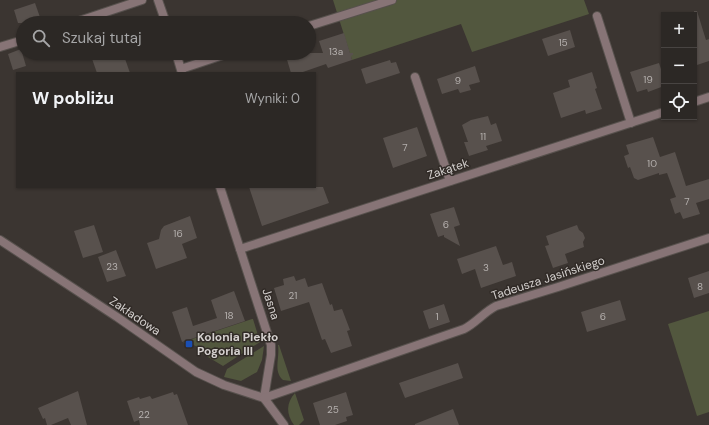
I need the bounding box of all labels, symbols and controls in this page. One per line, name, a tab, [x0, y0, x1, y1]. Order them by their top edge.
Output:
map controls	[661, 12, 697, 120]
button: +	[661, 12, 697, 48]
search box	[16, 16, 316, 60]
icon: search	[30, 27, 52, 49]
text: Szukaj tutaj	[62, 28, 142, 48]
house number: 15	[558, 36, 568, 49]
house number: 13a	[329, 45, 343, 58]
button: −	[661, 48, 697, 84]
house number: 19	[643, 73, 653, 86]
house number: 9	[455, 74, 461, 87]
button: locate	[661, 84, 697, 120]
text: W pobliżu	[32, 87, 114, 109]
text: Wyniki: 0	[245, 90, 300, 107]
house number: 11	[480, 130, 486, 143]
house number: 7	[402, 141, 408, 154]
street label: Zakątek	[425, 155, 471, 183]
house number: 10	[647, 157, 657, 170]
house number: 7	[684, 195, 690, 208]
house number: 6	[443, 218, 449, 231]
house number: 16	[173, 227, 183, 240]
street label: Tadeusza Jasińskiego	[489, 252, 607, 304]
house number: 23	[106, 260, 118, 273]
house number: 3	[483, 261, 489, 274]
house number: 8	[697, 280, 703, 293]
street label: Jasna	[258, 286, 284, 322]
house number: 21	[289, 289, 297, 302]
street label: Zakładowa	[106, 293, 164, 339]
house number: 18	[224, 309, 234, 322]
house number: 1	[435, 310, 439, 323]
house number: 6	[600, 310, 606, 323]
place label: Kolonia Piekło Pogoria III	[197, 329, 278, 359]
marker: Kolonia Piekło Pogoria III	[184, 339, 194, 349]
house number: 25	[327, 403, 339, 416]
house number: 22	[138, 408, 150, 421]

